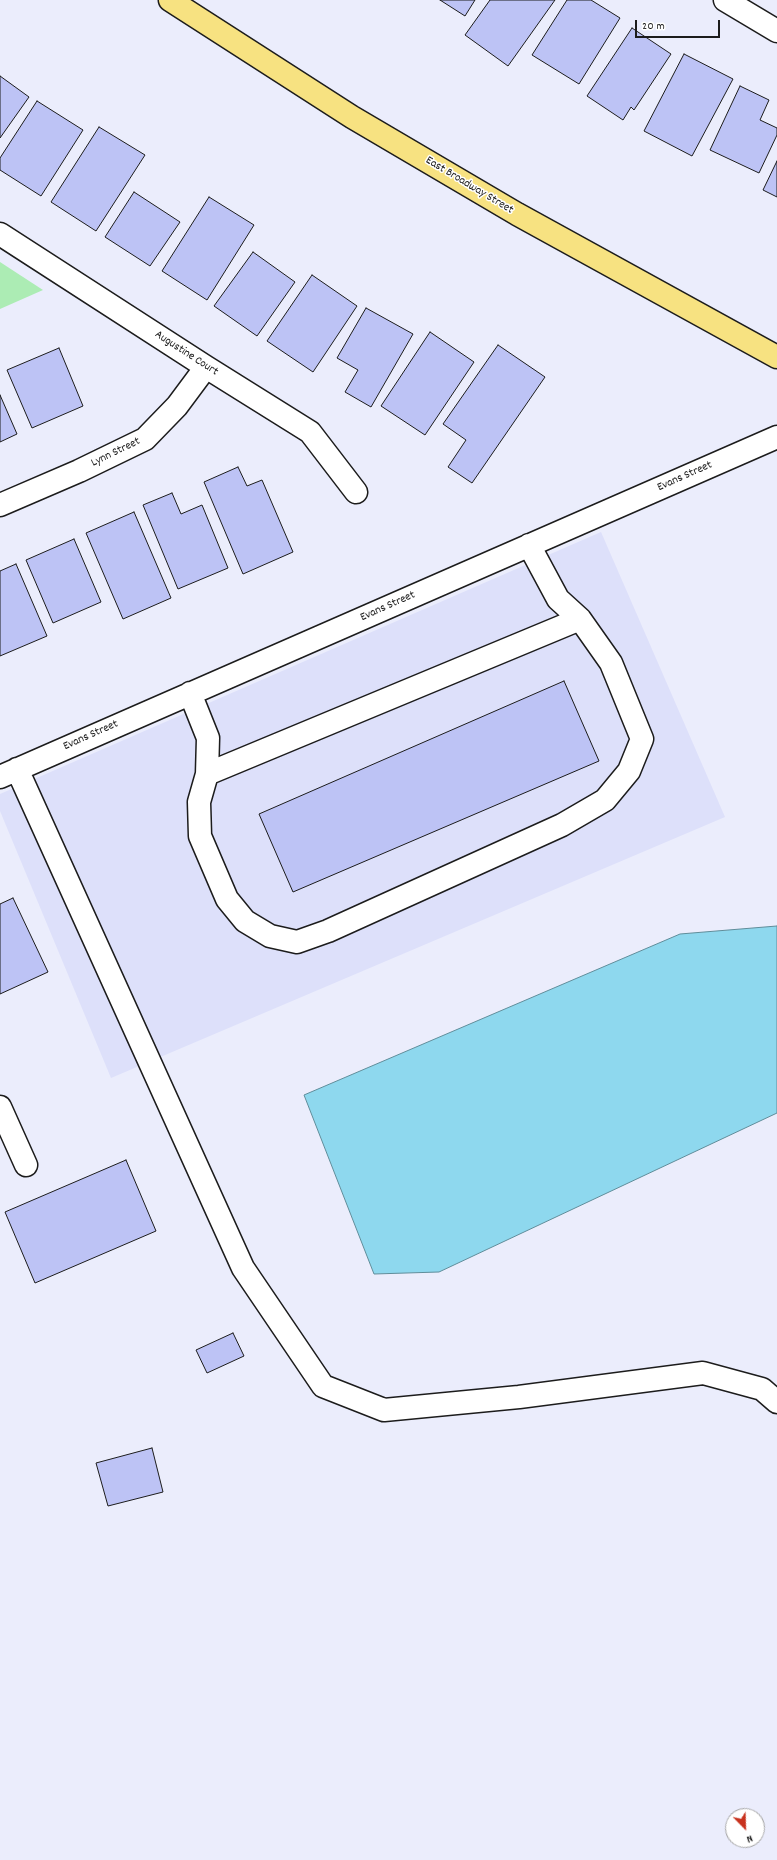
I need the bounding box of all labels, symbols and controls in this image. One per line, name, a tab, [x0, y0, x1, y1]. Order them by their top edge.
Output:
scale bar	[637, 12, 722, 38]
text: 20 m	[642, 18, 665, 35]
street label: East Broadway Street	[422, 154, 516, 218]
street label: Augustine Court	[152, 328, 220, 380]
street label: Lynn Street	[89, 435, 143, 471]
street label: Evans Street	[655, 459, 715, 495]
street label: Evans Street	[358, 589, 418, 625]
street label: Evans Street	[61, 718, 121, 754]
north arrow	[725, 1808, 765, 1848]
text: N	[744, 1830, 755, 1847]

